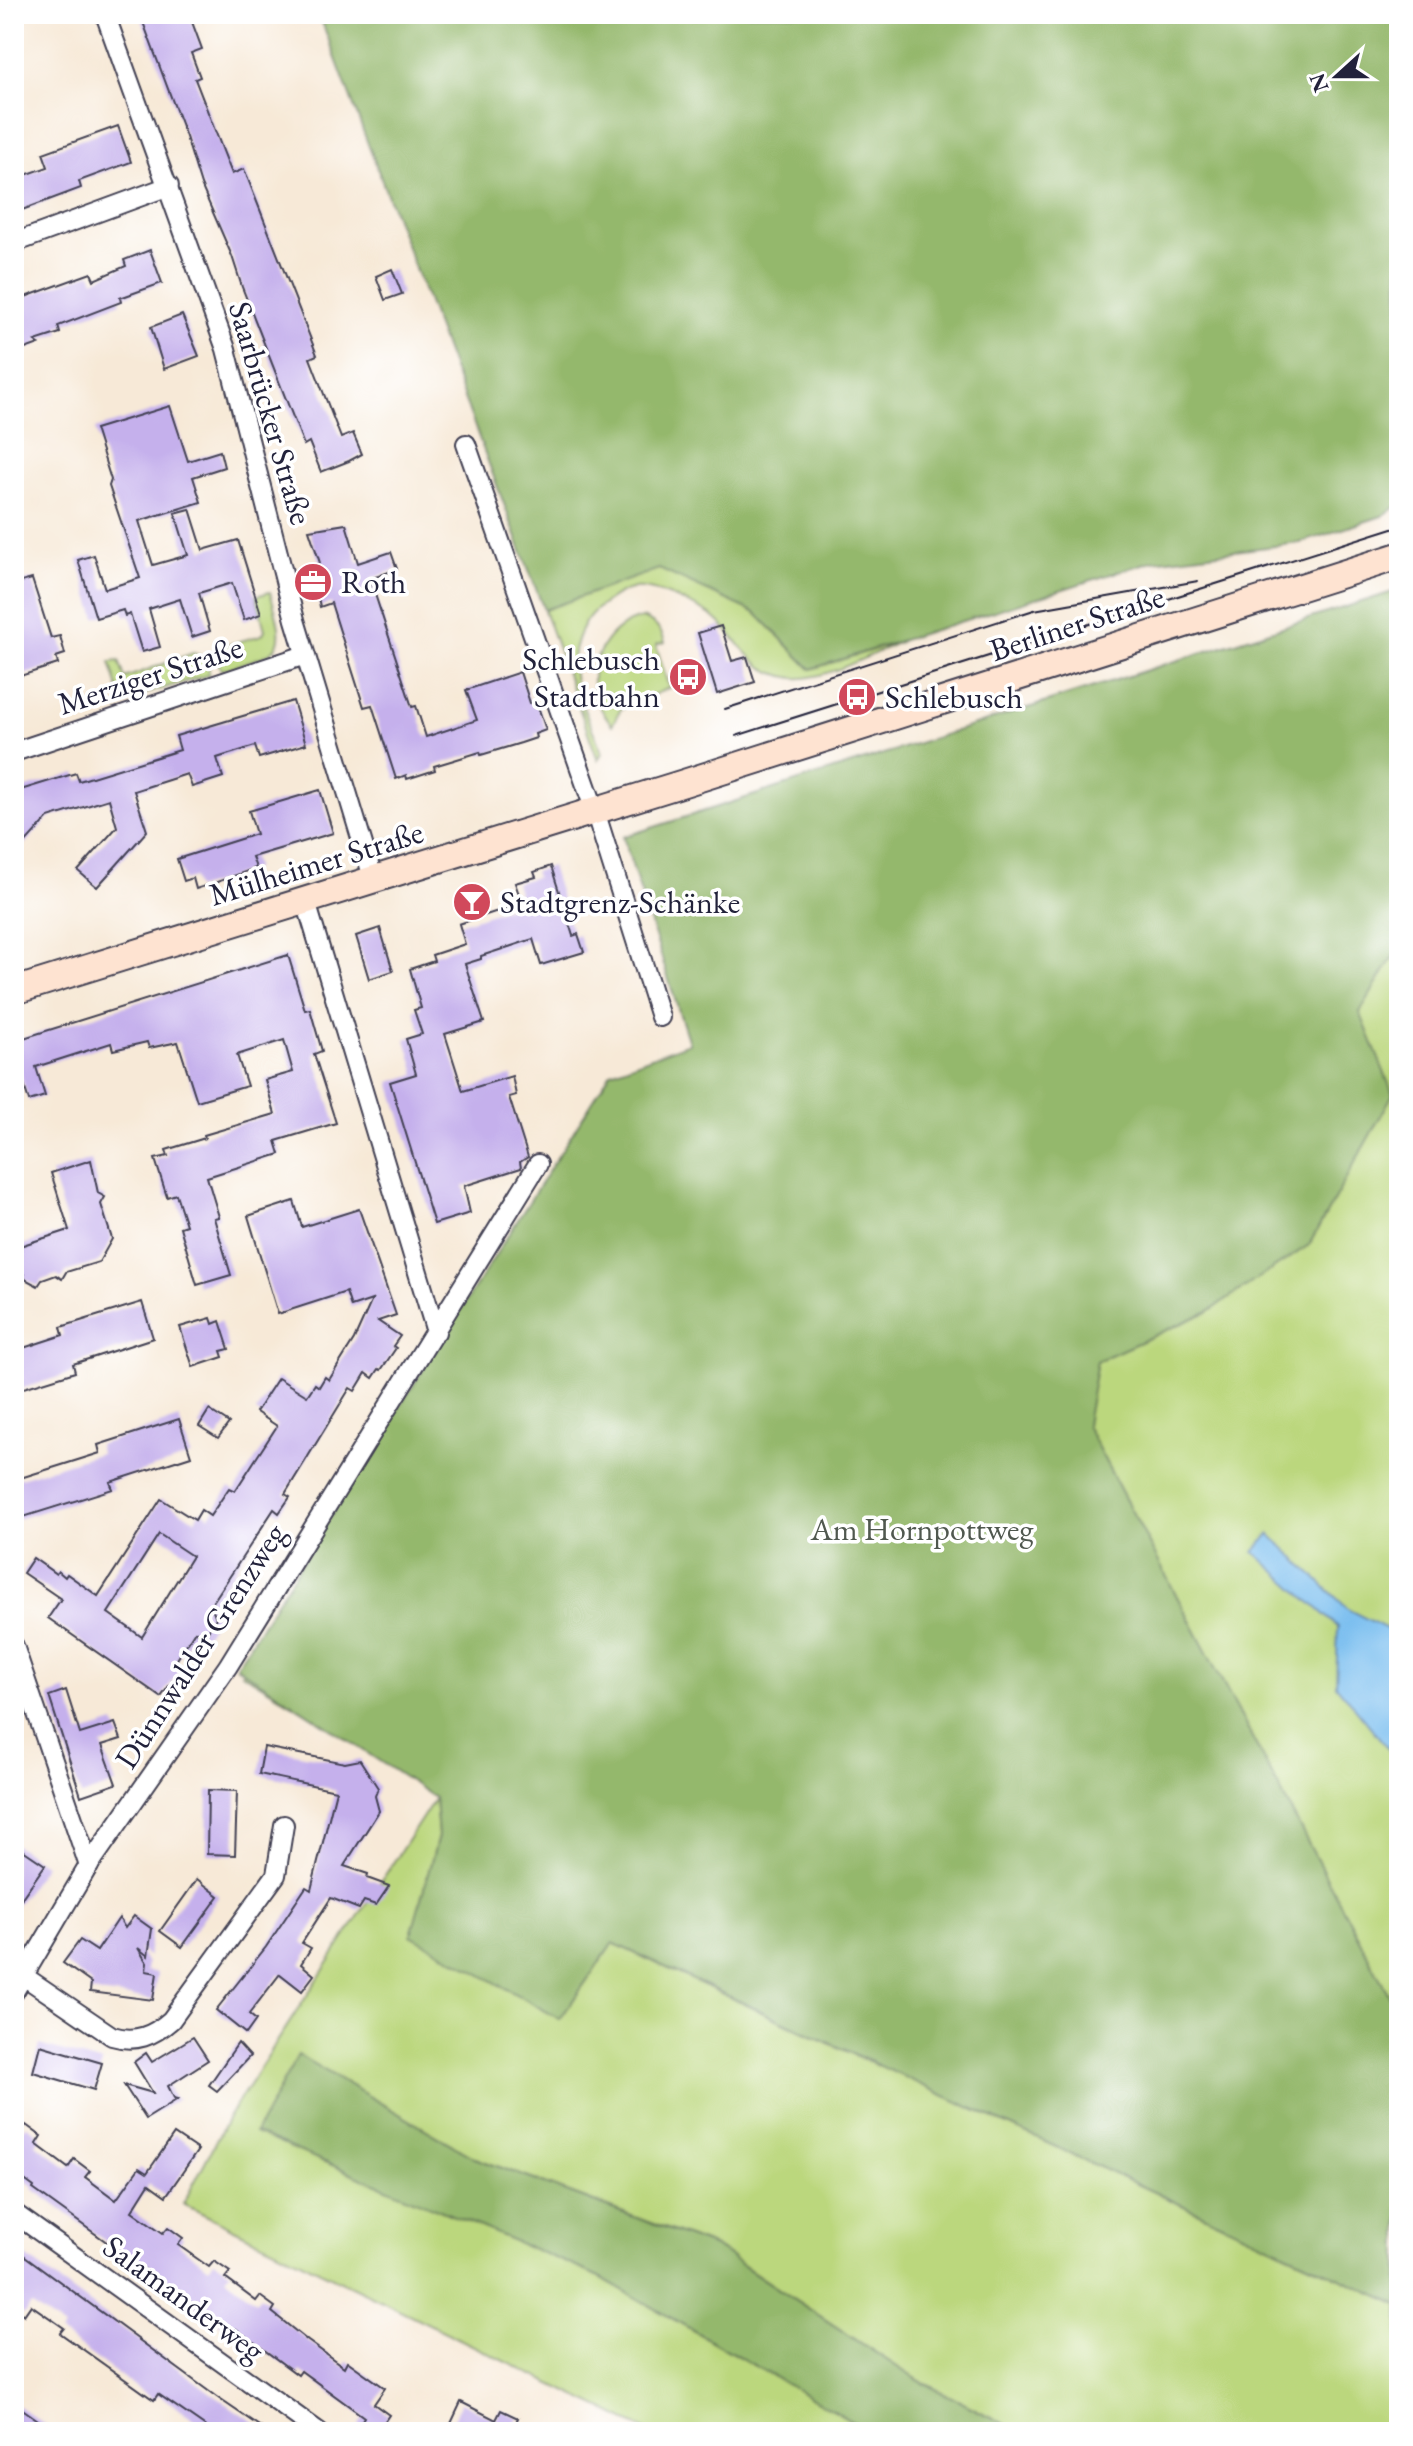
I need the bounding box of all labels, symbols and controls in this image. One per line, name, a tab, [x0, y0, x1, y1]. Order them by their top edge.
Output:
north arrow	[1297, 36, 1377, 116]
text: N	[1302, 69, 1336, 96]
street label: Saarbrücker Straße	[219, 297, 323, 529]
office icon: Roth	[292, 561, 334, 603]
place label: Roth	[341, 561, 406, 603]
street label: Berliner Straße	[984, 575, 1170, 671]
street label: Merziger Straße	[52, 625, 248, 725]
place label: Schlebusch Stadtbahn	[522, 638, 660, 717]
bus stop icon: Schlebusch Stadtbahn	[667, 656, 709, 698]
bus stop icon: Schlebusch	[836, 676, 878, 718]
place label: Schlebusch	[885, 676, 1023, 718]
street label: Mülheimer Straße	[204, 811, 428, 915]
bar icon: Stadtgrenz-Schänke	[451, 881, 493, 923]
place label: Stadtgrenz-Schänke	[500, 881, 740, 923]
park label: Am Hornpottweg	[810, 1508, 1034, 1550]
street label: Dünnwalder Grenzweg	[105, 1514, 296, 1777]
street label: Salamanderweg	[95, 2225, 274, 2371]

